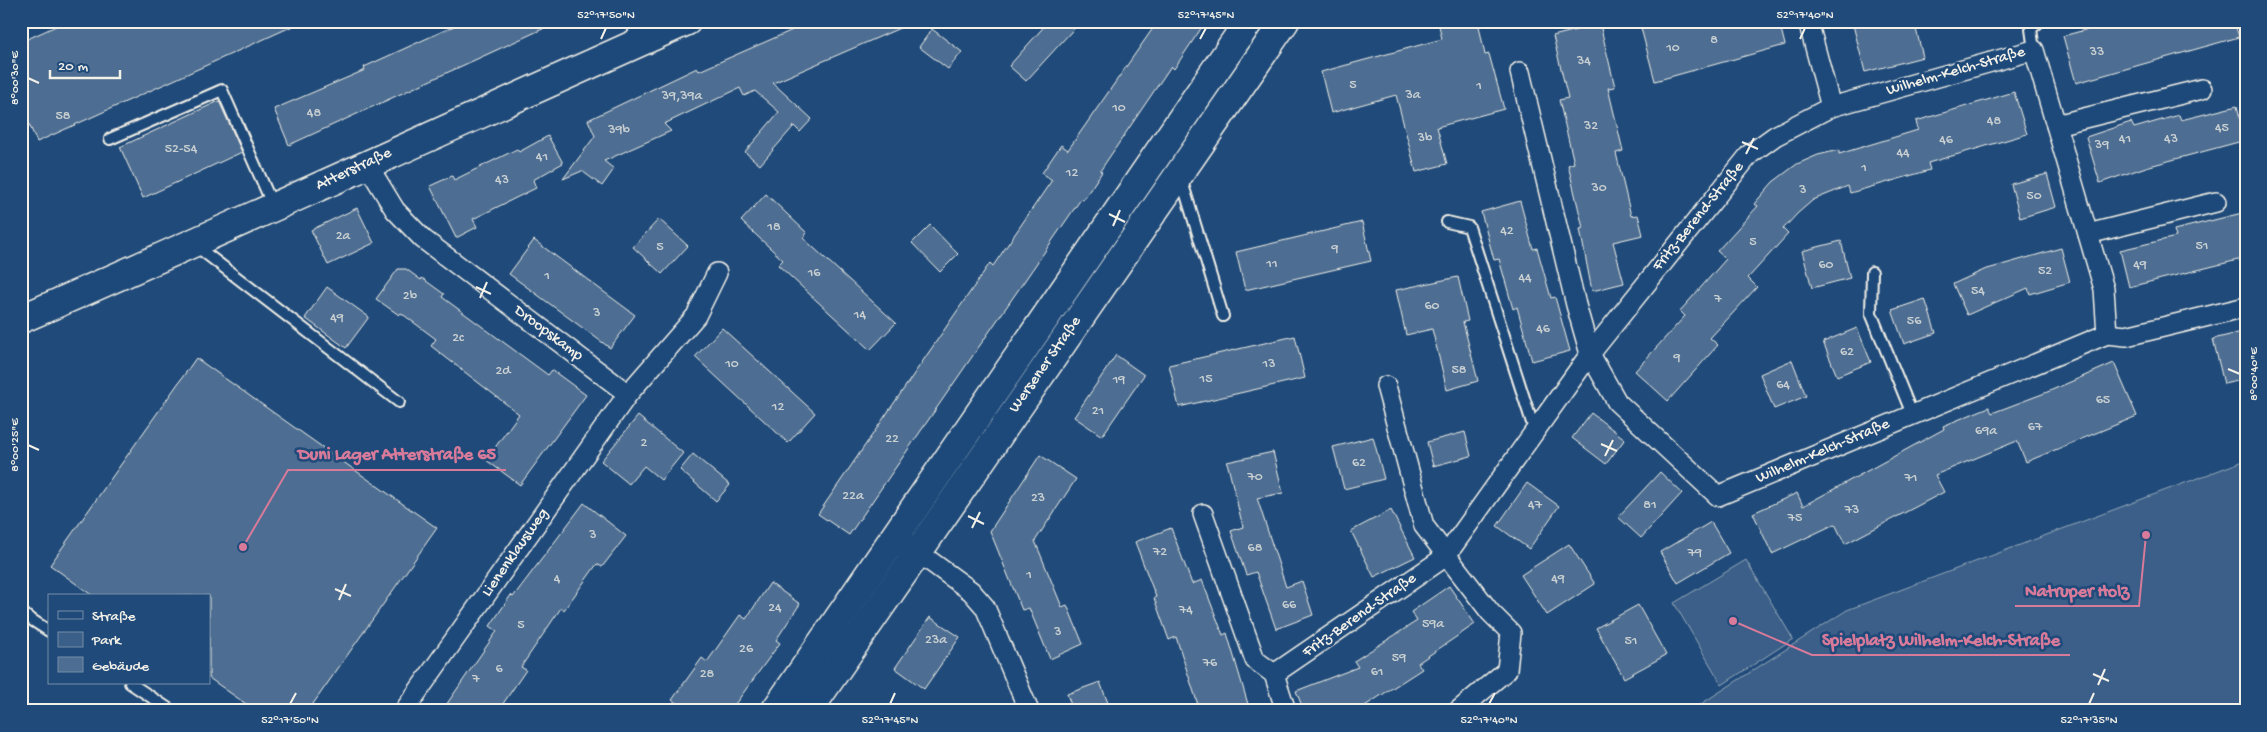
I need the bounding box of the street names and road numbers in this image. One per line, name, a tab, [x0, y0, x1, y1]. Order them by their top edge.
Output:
street label: Wilhelm-Kelch-Straße	[1884, 43, 2028, 101]
street label: Atterstraße	[313, 144, 396, 196]
street label: Fritz-Berend-Straße	[1649, 158, 1749, 276]
street label: Droopskamp	[509, 301, 586, 366]
street label: Wersener Straße	[1006, 312, 1087, 417]
street label: Wilhelm-Kelch-Straße	[1753, 415, 1893, 489]
street label: Lienenklausweg	[478, 505, 554, 601]
street label: Fritz-Berend-Straße	[1299, 569, 1421, 663]

